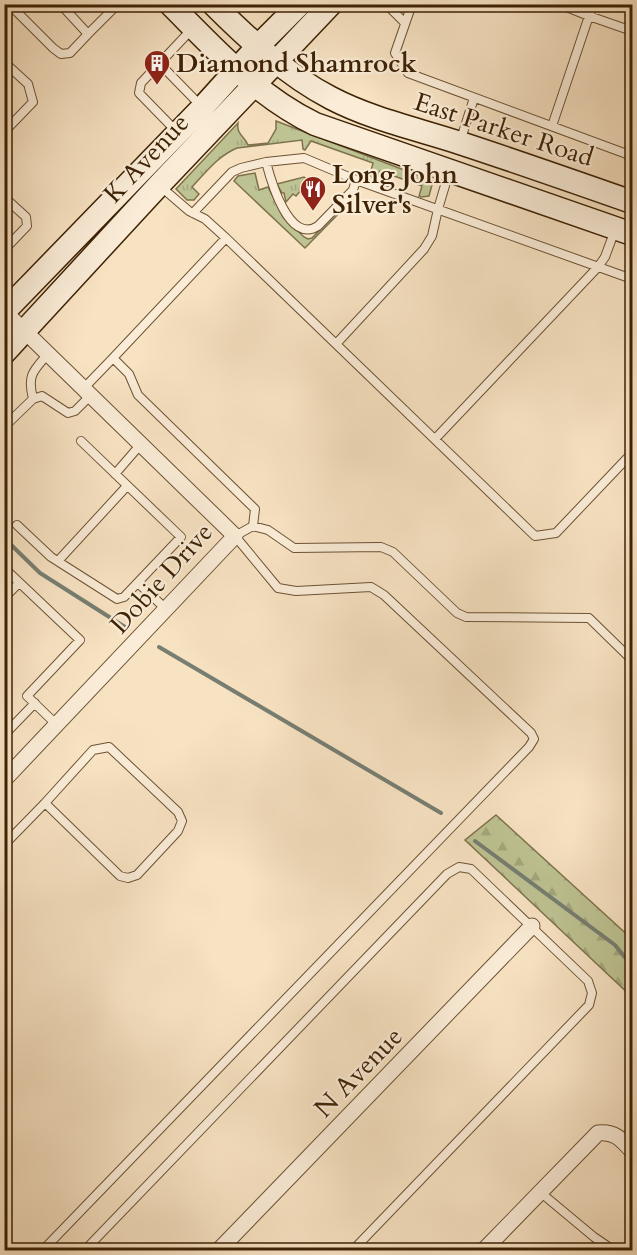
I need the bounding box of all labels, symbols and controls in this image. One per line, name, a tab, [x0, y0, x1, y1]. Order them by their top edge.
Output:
place label: Diamond Shamrock	[176, 46, 418, 81]
building icon: Diamond Shamrock	[142, 48, 172, 86]
street label: East Parker Road	[410, 84, 598, 175]
street label: K Avenue	[96, 106, 197, 211]
place label: Long John Silver's	[332, 157, 458, 222]
restaurant icon: Long John Silver's	[298, 174, 328, 212]
street label: Dobie Drive	[102, 515, 221, 641]
street label: N Avenue	[306, 1019, 410, 1125]

